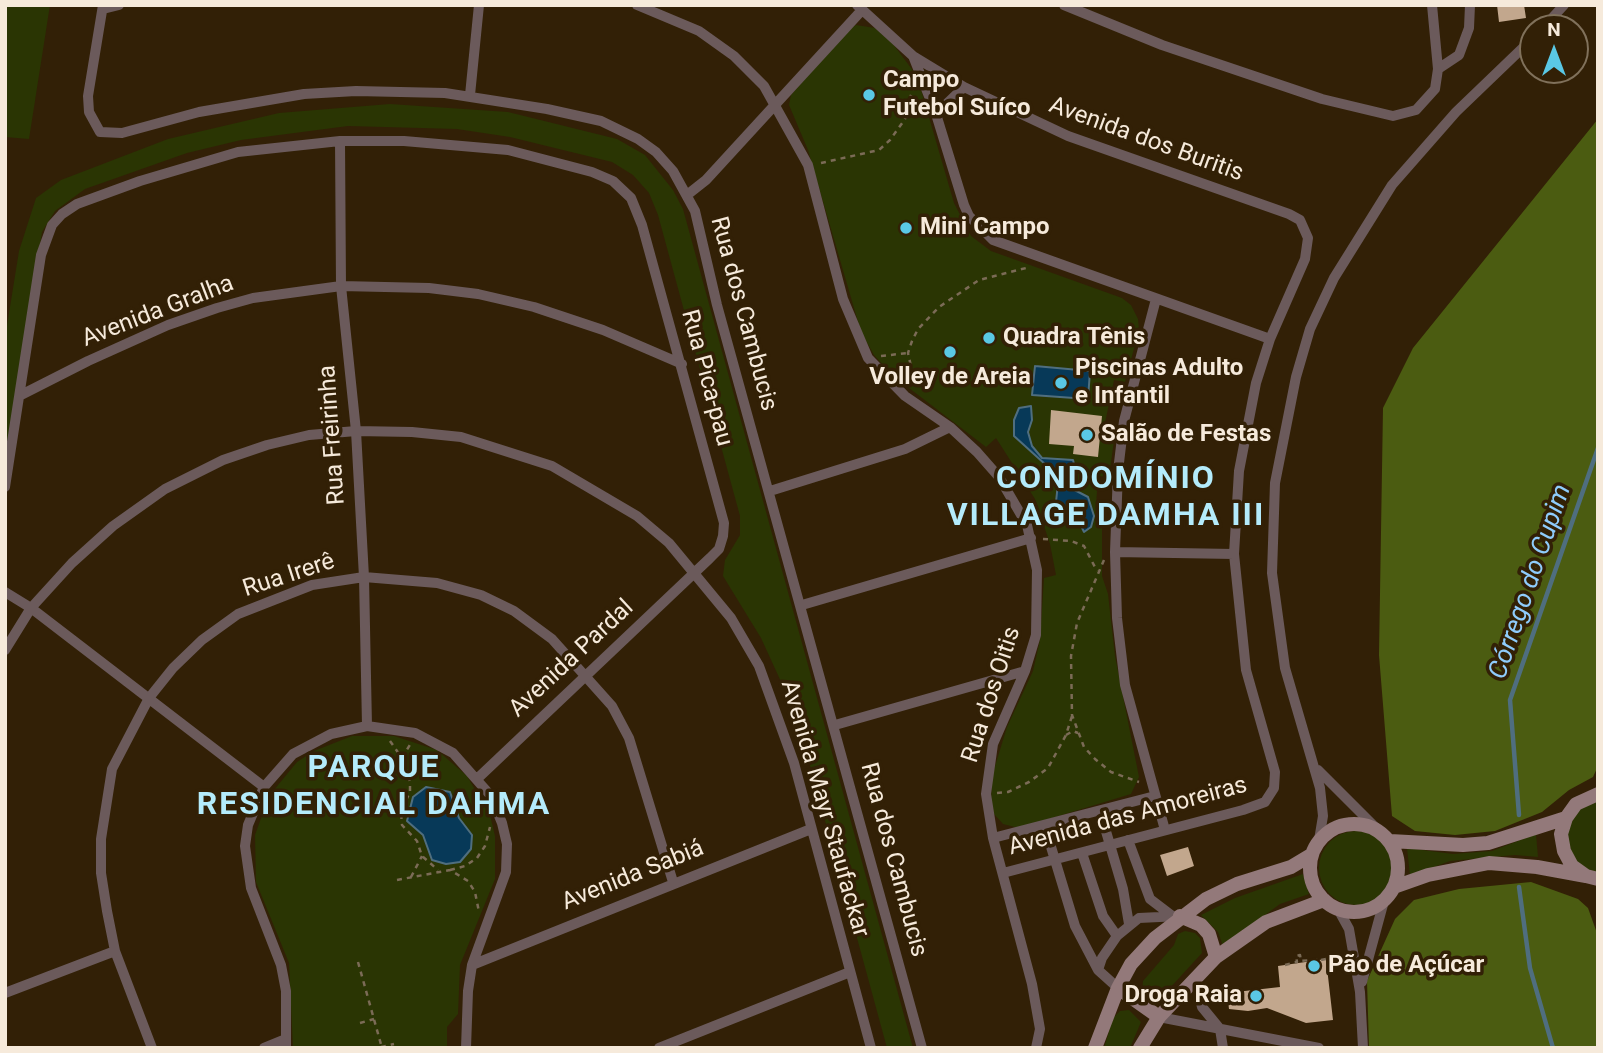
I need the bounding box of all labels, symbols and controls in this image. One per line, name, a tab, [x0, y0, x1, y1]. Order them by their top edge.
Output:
north arrow	[1519, 14, 1589, 84]
text: N	[1547, 18, 1561, 41]
place label: Campo Futebol Suíco	[883, 67, 1031, 123]
marker: Campo Futebol Suíco	[861, 87, 877, 103]
street label: Avenida dos Buritis	[1045, 91, 1247, 189]
street label: Rua dos Cambucis	[703, 214, 783, 414]
place label: Mini Campo	[920, 214, 1050, 242]
marker: Mini Campo	[898, 220, 914, 236]
street label: Avenida Gralha	[78, 270, 238, 354]
street label: Rua Pica-pau	[674, 307, 738, 449]
place label: Quadra Tênis	[1003, 324, 1145, 352]
marker: Quadra Tênis	[981, 330, 997, 346]
marker: Volley de Areia	[942, 344, 958, 360]
place label: Piscinas Adulto e Infantil	[1075, 355, 1243, 411]
street label: Rua Freirinha	[314, 364, 352, 506]
place label: Volley de Areia	[869, 364, 1031, 392]
marker: Piscinas Adulto e Infantil	[1053, 375, 1069, 391]
place label: Salão de Festas	[1101, 421, 1271, 449]
marker: Salão de Festas	[1079, 427, 1095, 443]
district label: CONDOMÍNIO VILLAGE DAMHA III	[949, 461, 1263, 536]
water label: Córrego do Cupim	[1483, 481, 1579, 683]
street label: Rua Irerê	[239, 548, 339, 604]
street label: Avenida Pardal	[504, 594, 640, 724]
street label: Rua dos Oitis	[957, 623, 1027, 767]
street label: Avenida Mayr Staufackar	[774, 677, 874, 941]
district label: PARQUE RESIDENCIAL DAHMA	[199, 750, 549, 825]
street label: Rua dos Cambucis	[853, 760, 933, 960]
street label: Avenida das Amoreiras	[1006, 771, 1250, 863]
street label: Avenida Sabiá	[558, 834, 708, 918]
place label: Pão de Açúcar	[1328, 952, 1484, 980]
marker: Pão de Açúcar	[1306, 958, 1322, 974]
place label: Droga Raia	[1124, 982, 1242, 1010]
marker: Droga Raia	[1248, 988, 1264, 1004]

